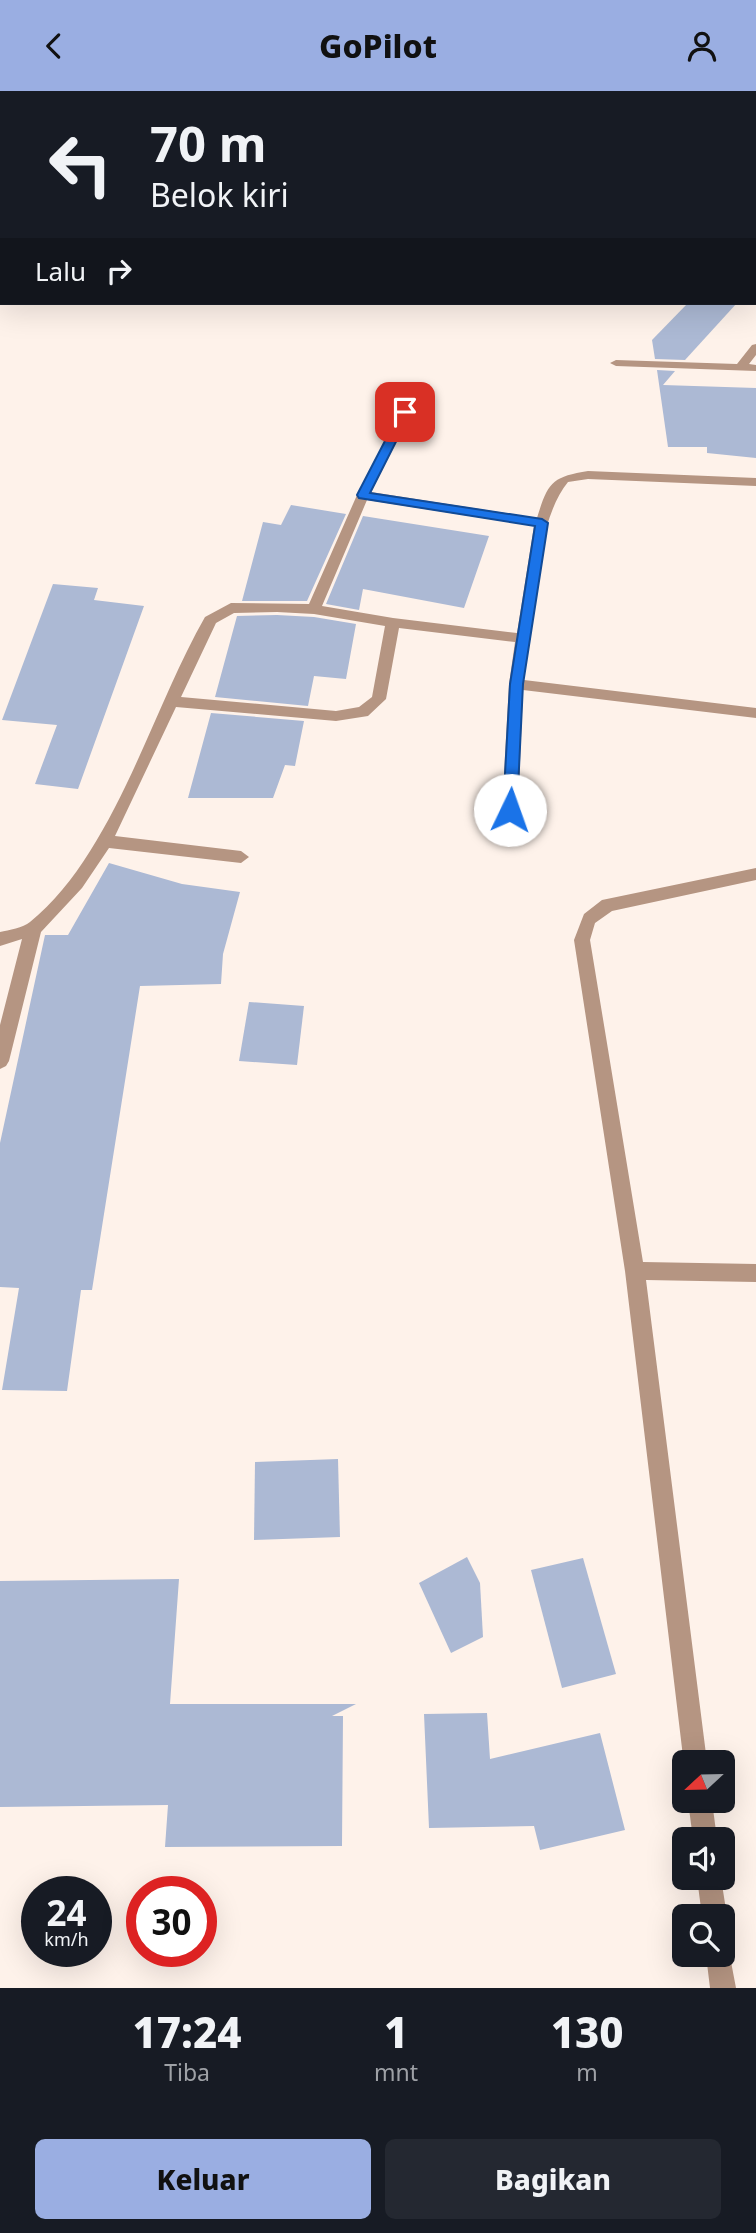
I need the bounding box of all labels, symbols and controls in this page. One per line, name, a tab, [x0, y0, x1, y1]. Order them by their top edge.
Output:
text: GoPilot	[319, 24, 437, 67]
icon: back	[35, 27, 73, 65]
icon: person	[683, 27, 721, 65]
text: 70 m	[150, 110, 267, 176]
icon: left	[35, 119, 126, 210]
text: Belok kiri	[150, 173, 289, 216]
icon: right	[100, 252, 138, 290]
text: Lalu	[35, 253, 86, 289]
pin	[375, 382, 435, 442]
icon: arrive	[386, 393, 424, 431]
position arrow	[473, 773, 547, 847]
north arrow	[672, 1750, 735, 1813]
map controls	[672, 1750, 735, 1967]
button: sound	[672, 1827, 735, 1890]
speed limit sign: 30	[126, 1876, 217, 1967]
text: 24	[46, 1889, 87, 1936]
button: search	[672, 1904, 735, 1967]
text: km/h	[44, 1927, 89, 1951]
text: 17:24	[133, 2003, 242, 2060]
text: 1	[384, 2003, 408, 2060]
text: 130	[551, 2003, 623, 2060]
text: Tiba	[164, 2056, 210, 2088]
text: mnt	[374, 2056, 418, 2088]
text: m	[576, 2056, 598, 2088]
button: Keluar	[35, 2139, 371, 2219]
button: Bagikan	[385, 2139, 721, 2219]

